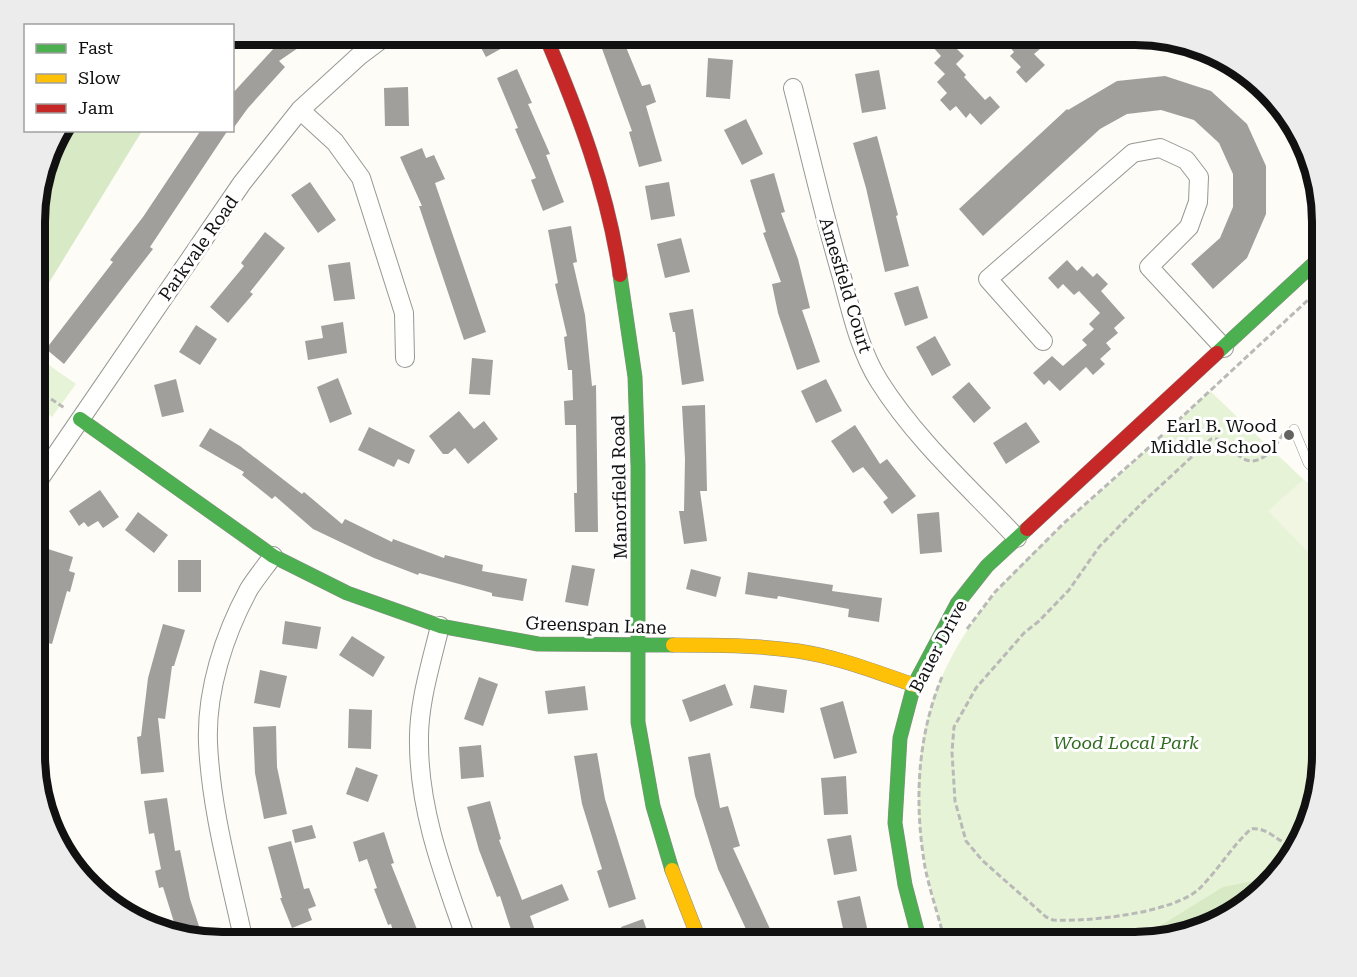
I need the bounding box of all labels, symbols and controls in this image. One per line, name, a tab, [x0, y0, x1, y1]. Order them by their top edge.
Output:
legend	[24, 24, 234, 132]
text: Fast	[78, 37, 113, 58]
text: Slow	[78, 67, 120, 88]
text: Jam	[78, 97, 114, 118]
street label: Parkvale Road	[154, 191, 242, 305]
street label: Amesfield Court	[815, 215, 877, 355]
street label: Manorfield Road	[607, 414, 631, 559]
place label: Earl B. Wood Middle School	[1150, 415, 1277, 457]
marker: Earl B. Wood Middle School	[1282, 428, 1296, 442]
street label: Bauer Drive	[905, 596, 971, 696]
street label: Greenspan Lane	[525, 612, 667, 638]
park label: Wood Local Park	[1053, 732, 1199, 753]

